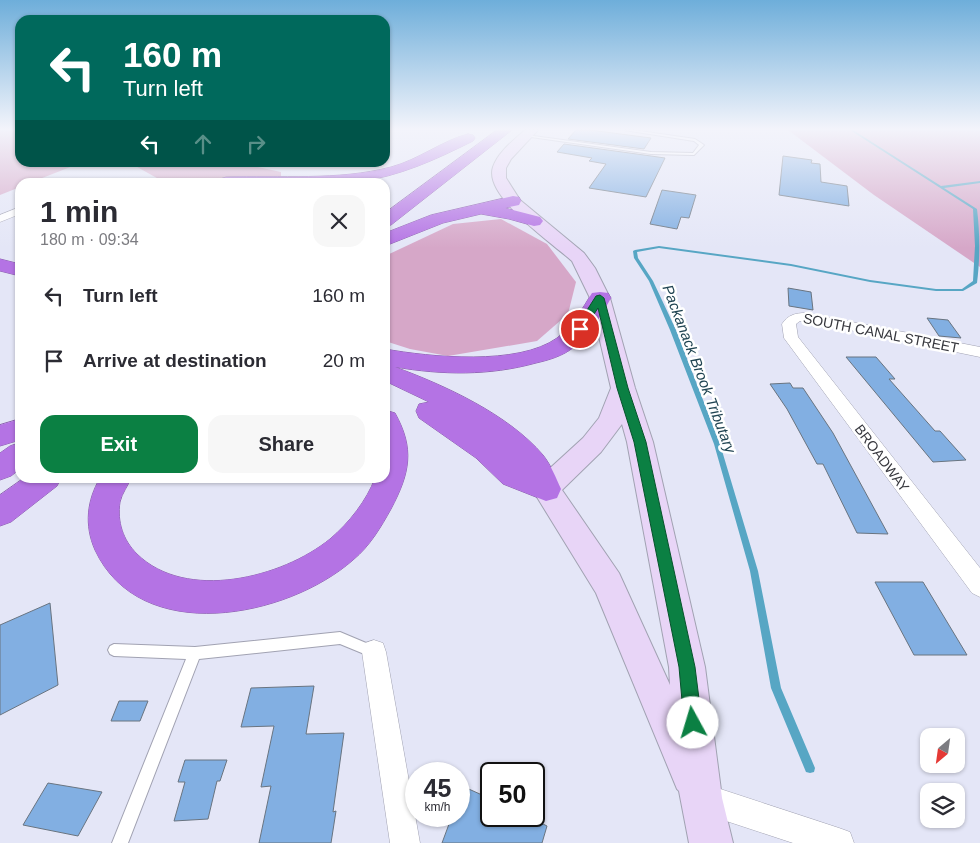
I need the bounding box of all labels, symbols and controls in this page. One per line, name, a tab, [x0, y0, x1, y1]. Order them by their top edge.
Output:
icon: left	[40, 35, 105, 100]
text: 160 m	[123, 35, 222, 74]
text: Turn left	[123, 76, 203, 101]
icon: left	[136, 130, 164, 158]
icon: ahead	[189, 130, 217, 158]
icon: right	[242, 130, 270, 158]
text: 1 min	[40, 195, 118, 228]
button: close	[313, 195, 365, 247]
text: 180 m · 09:34	[40, 231, 139, 248]
icon: left	[40, 282, 68, 310]
water label: Packanack Brook Tributary	[659, 282, 740, 457]
text: Turn left	[83, 285, 158, 306]
text: 160 m	[312, 285, 365, 306]
pin	[559, 308, 601, 350]
street label: SOUTH CANAL STREET	[802, 310, 961, 356]
icon: arrive	[566, 315, 594, 343]
icon: arrive	[40, 347, 68, 375]
text: Arrive at destination	[83, 350, 267, 371]
text: 20 m	[323, 350, 365, 371]
button: Exit	[40, 415, 198, 473]
button: Share	[208, 415, 365, 473]
street label: BROADWAY	[852, 421, 913, 495]
position arrow	[666, 696, 718, 748]
north arrow	[920, 728, 965, 772]
map controls	[920, 728, 965, 828]
speed limit sign: 50	[480, 762, 545, 827]
text: 45	[424, 774, 451, 802]
button: layers	[920, 783, 965, 828]
text: km/h	[424, 800, 451, 814]

